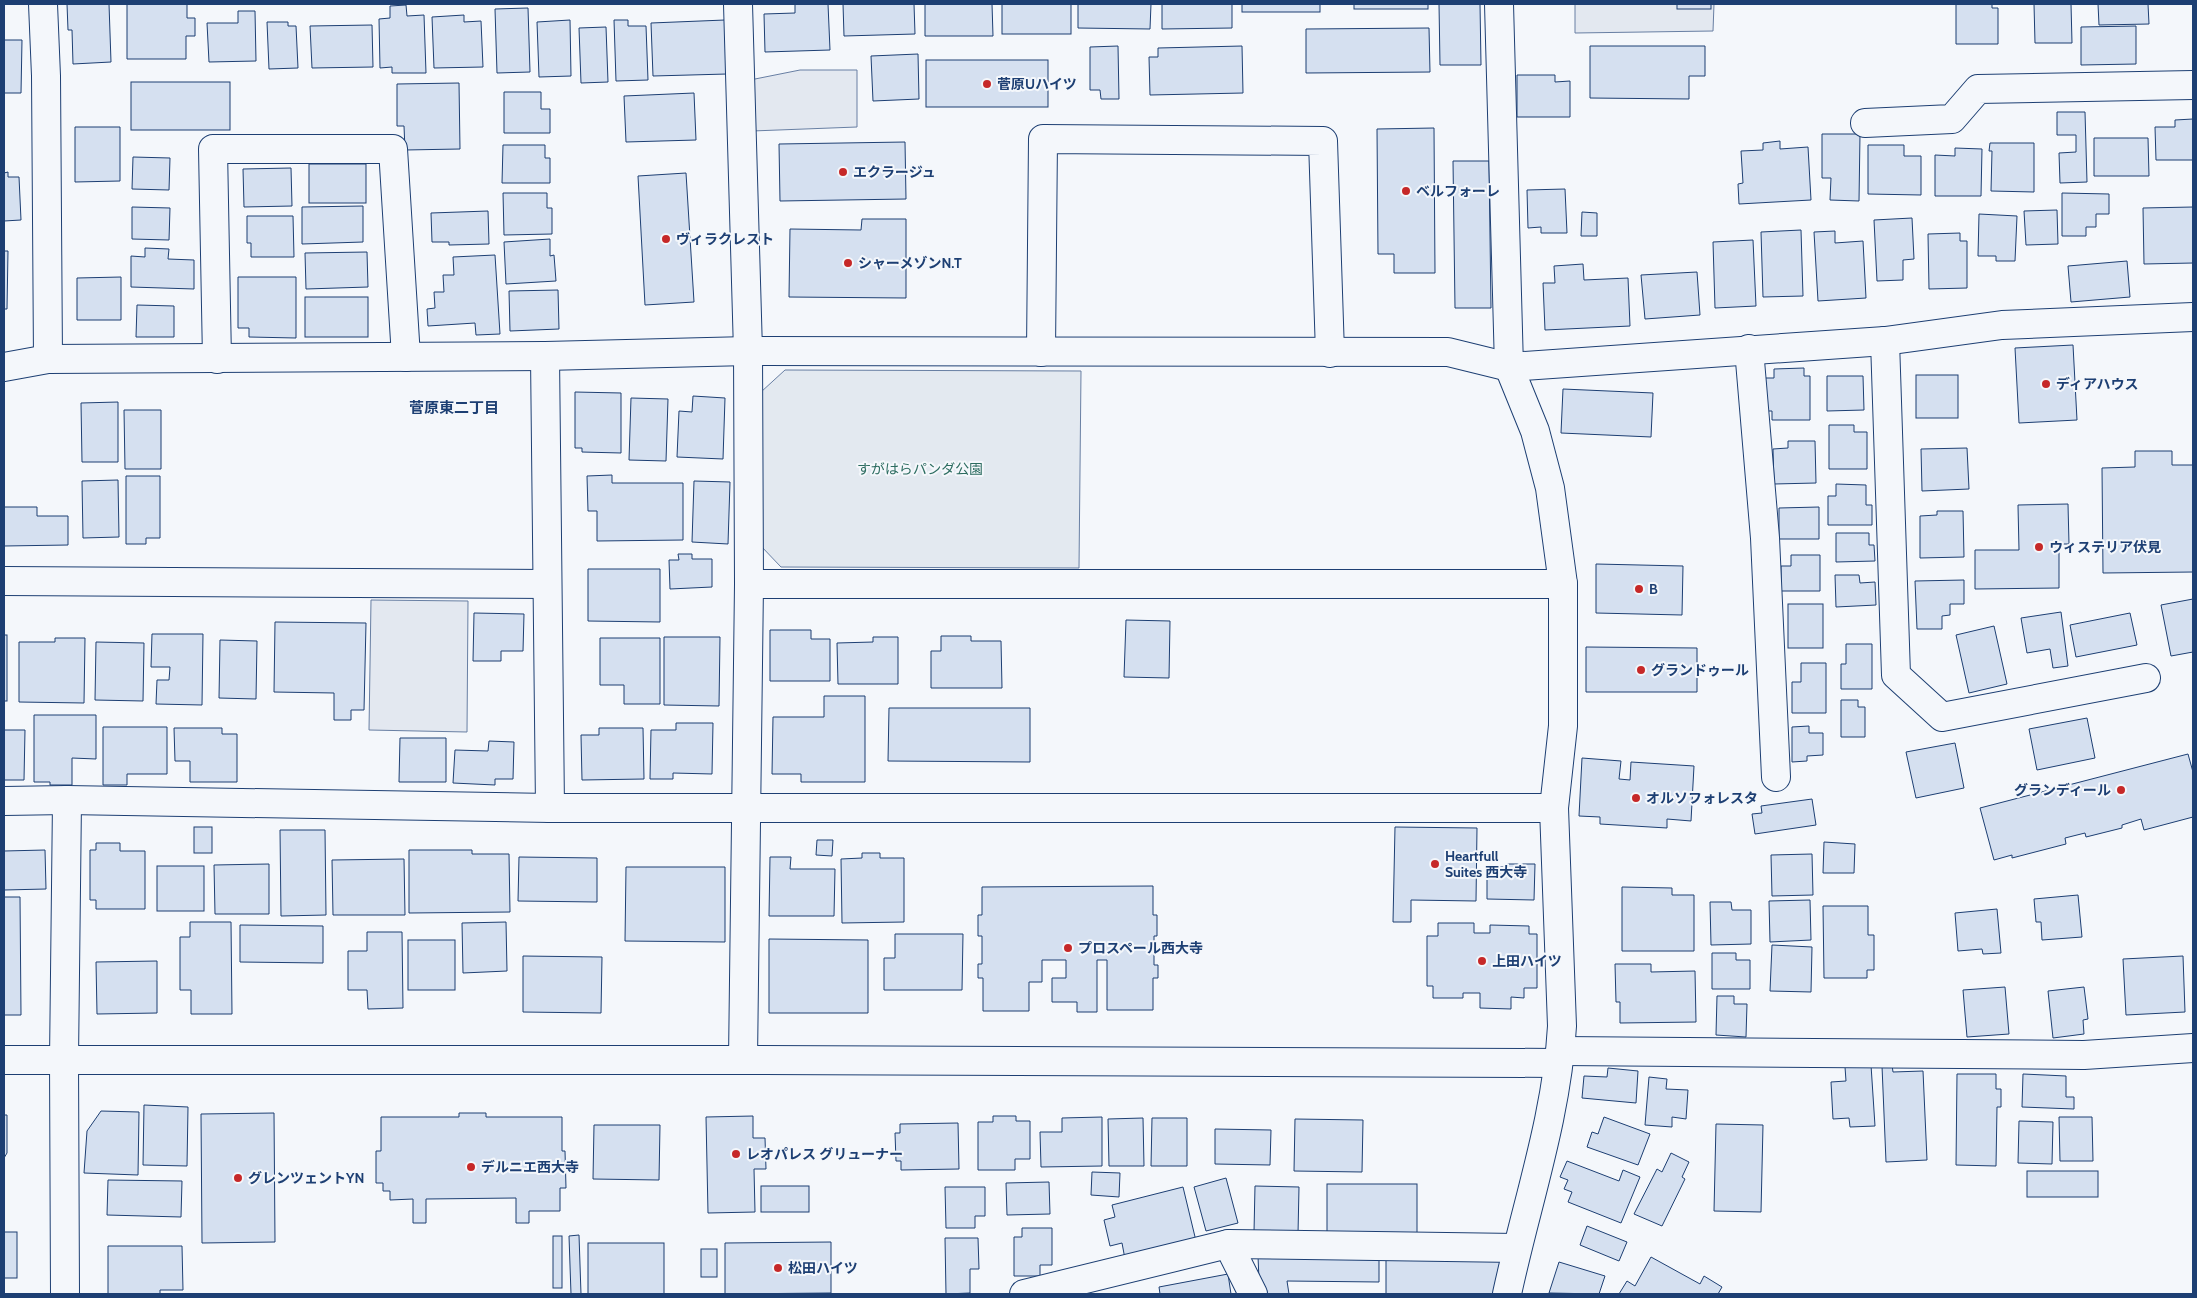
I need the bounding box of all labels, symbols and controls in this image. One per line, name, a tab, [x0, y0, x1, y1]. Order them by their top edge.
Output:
place label: 菅原Uハイツ	[997, 75, 1077, 93]
marker: 菅原Uハイツ	[981, 78, 993, 90]
place label: エクラージュ	[853, 163, 936, 181]
marker: エクラージュ	[837, 166, 849, 178]
place label: ベルフォーレ	[1416, 182, 1500, 200]
marker: ベルフォーレ	[1400, 185, 1412, 197]
place label: ヴィラクレスト	[676, 230, 774, 248]
marker: ヴィラクレスト	[660, 233, 672, 245]
place label: シャーメゾンN.T	[858, 254, 962, 272]
marker: シャーメゾンN.T	[842, 257, 854, 269]
place label: ディアハウス	[2056, 375, 2138, 393]
marker: ディアハウス	[2040, 378, 2052, 390]
district label: 菅原東二丁目	[409, 399, 499, 417]
park label: すがはらパンダ公園	[857, 460, 983, 478]
place label: ウィステリア伏見	[2049, 538, 2161, 556]
marker: ウィステリア伏見	[2033, 541, 2045, 553]
place label: B	[1649, 580, 1658, 598]
marker: B	[1633, 583, 1645, 595]
place label: グランドゥール	[1651, 661, 1749, 679]
marker: グランドゥール	[1635, 664, 1647, 676]
place label: グランディール	[2014, 781, 2111, 799]
marker: グランディール	[2115, 784, 2127, 796]
place label: オルソフォレスタ	[1646, 789, 1758, 807]
marker: オルソフォレスタ	[1630, 792, 1642, 804]
place label: Heartfull Suites 西大寺	[1445, 847, 1527, 881]
marker: Heartfull Suites 西大寺	[1429, 858, 1441, 870]
place label: プロスペール西大寺	[1078, 939, 1203, 957]
marker: プロスペール西大寺	[1062, 942, 1074, 954]
place label: 上田ハイツ	[1492, 952, 1562, 970]
marker: 上田ハイツ	[1476, 955, 1488, 967]
place label: レオパレス グリューナー	[746, 1145, 903, 1163]
marker: レオパレス グリューナー	[730, 1148, 742, 1160]
place label: デルニエ西大寺	[481, 1158, 579, 1176]
marker: デルニエ西大寺	[465, 1161, 477, 1173]
place label: グレンツェントYN	[248, 1169, 364, 1187]
marker: グレンツェントYN	[232, 1172, 244, 1184]
place label: 松田ハイツ	[788, 1259, 858, 1277]
marker: 松田ハイツ	[772, 1262, 784, 1274]

